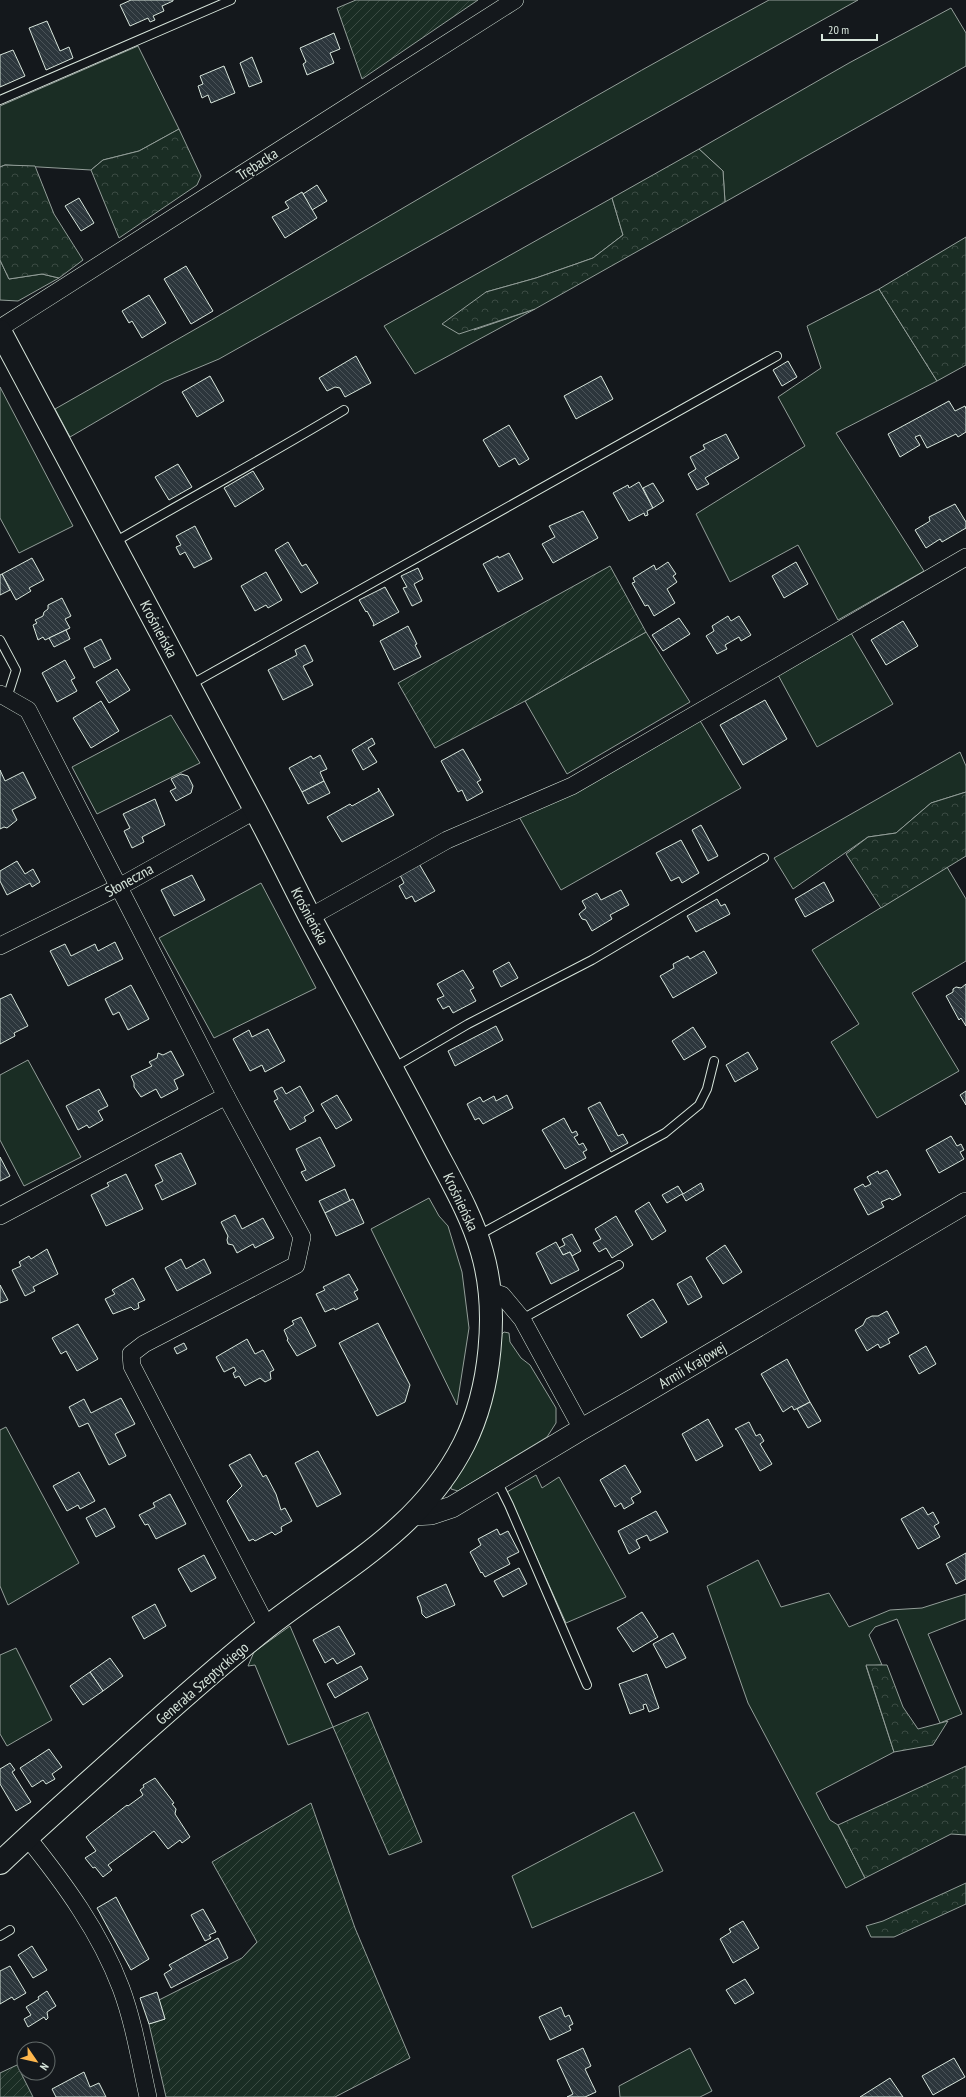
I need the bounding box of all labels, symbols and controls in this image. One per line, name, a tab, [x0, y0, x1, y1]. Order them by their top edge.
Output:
scale bar	[822, 16, 877, 42]
text: 20 m	[828, 22, 849, 37]
street label: Trębacka	[233, 144, 281, 184]
street label: Krośnieńska	[136, 597, 182, 661]
street label: Słoneczna	[102, 859, 156, 901]
street label: Krośnieńska	[287, 884, 333, 948]
street label: Krośnieńska	[439, 1170, 483, 1234]
street label: Armii Krajowej	[655, 1337, 729, 1393]
street label: Generała Szeptyckiego	[152, 1638, 252, 1728]
north arrow	[16, 2041, 56, 2081]
text: N	[37, 2060, 52, 2073]

